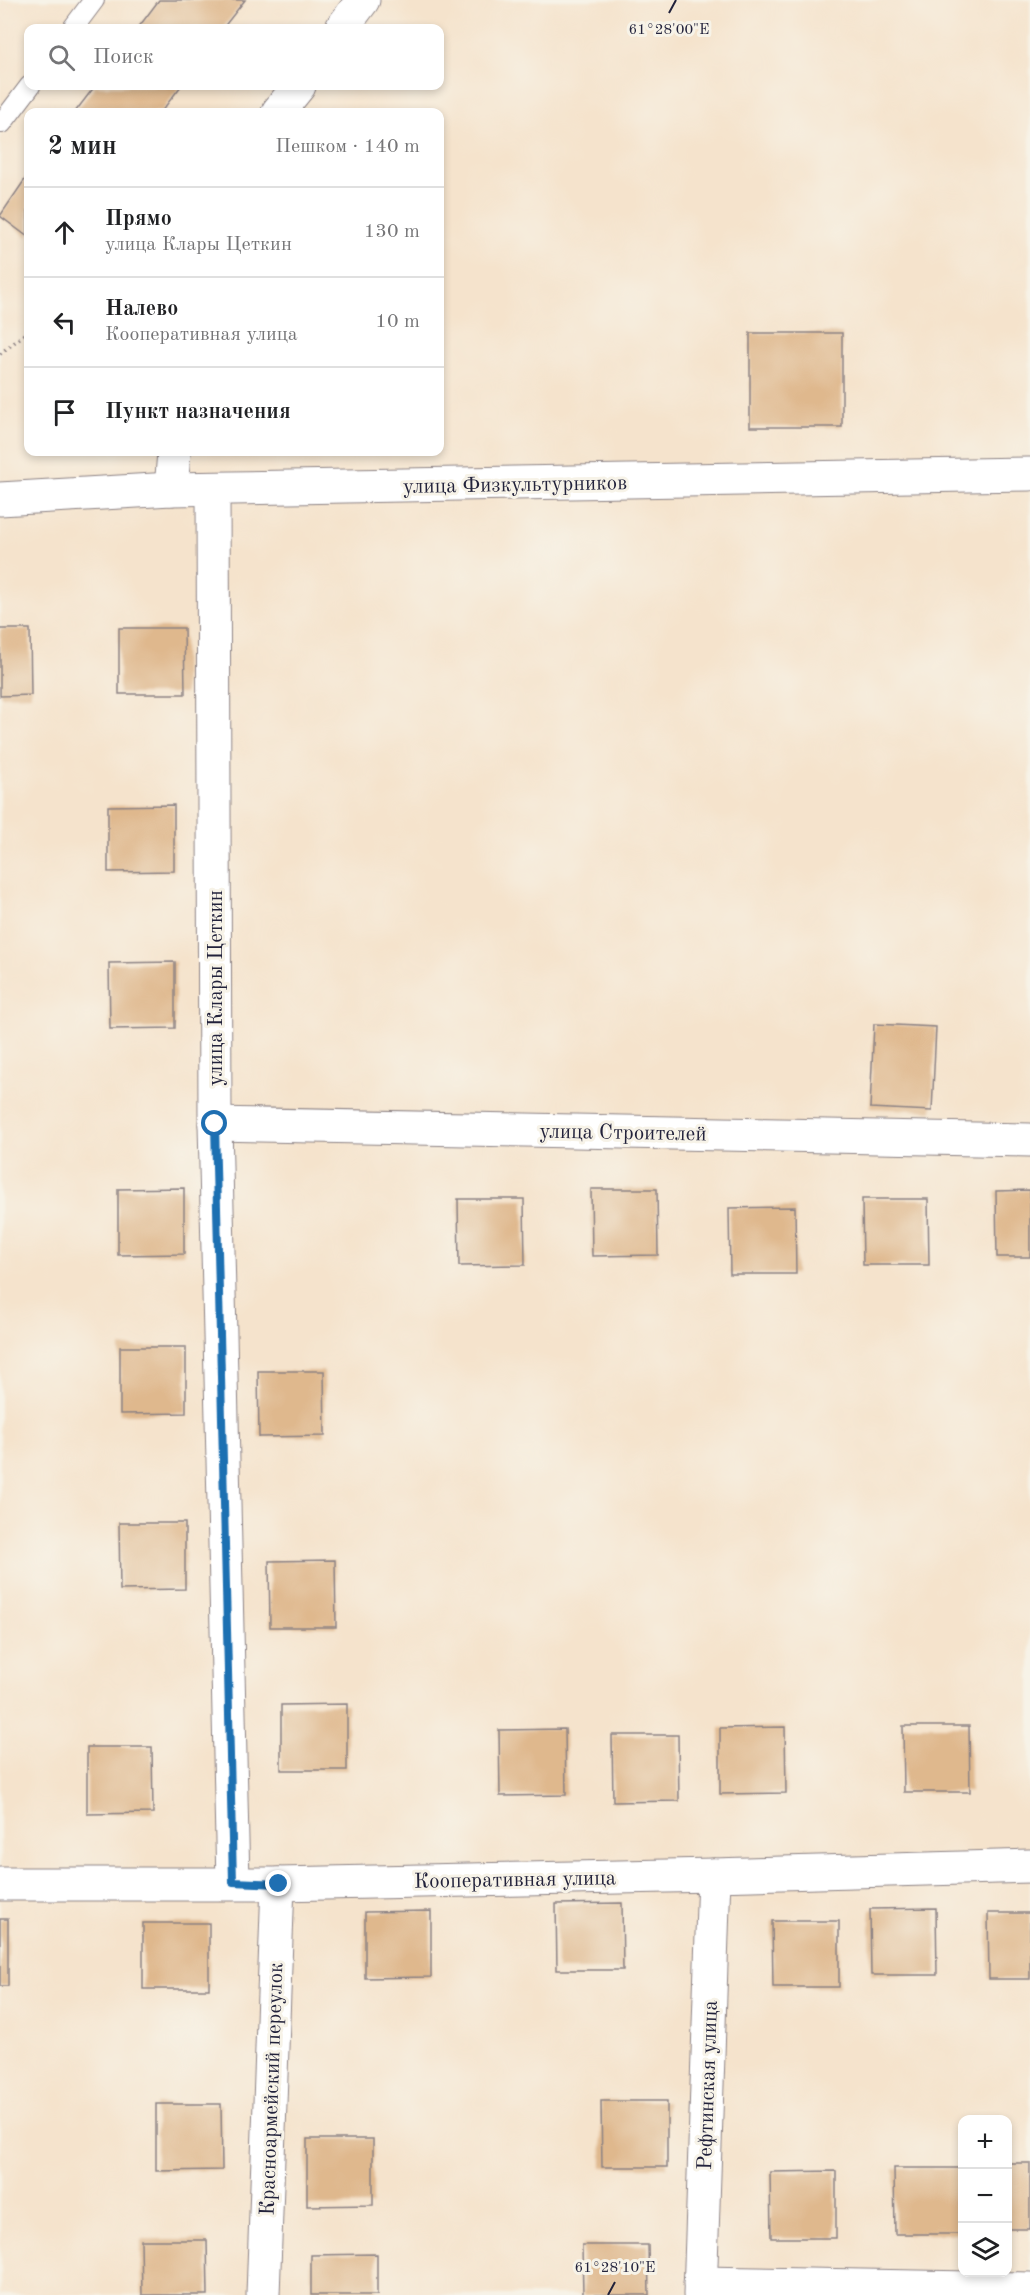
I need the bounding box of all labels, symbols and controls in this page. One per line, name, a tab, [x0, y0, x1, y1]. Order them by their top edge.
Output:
text: 61°28'00"E	[629, 23, 709, 38]
search box	[24, 24, 444, 90]
icon: search	[45, 41, 78, 74]
text: Поиск	[93, 46, 154, 68]
text: 2 мин	[48, 134, 117, 160]
text: Пешком · 140 m	[275, 137, 420, 157]
text: Прямо	[105, 208, 172, 230]
icon: ahead	[48, 216, 81, 249]
text: 130 m	[364, 222, 420, 242]
text: улица Клары Цеткин	[105, 235, 292, 255]
text: Налево	[105, 298, 178, 320]
icon: left	[48, 306, 81, 339]
text: 10 m	[375, 312, 420, 332]
text: Кооперативная улица	[105, 325, 298, 345]
icon: arrive	[48, 396, 81, 429]
text: Пункт назначения	[105, 401, 291, 423]
street label: улица Физкультурников	[403, 473, 627, 498]
street label: улица Клары Цеткин	[206, 890, 227, 1086]
route start	[201, 1110, 227, 1136]
street label: улица Строителей	[539, 1122, 707, 1145]
street label: Кооперативная улица	[414, 1868, 616, 1893]
route end	[265, 1870, 291, 1896]
street label: Красноармейский переулок	[258, 1962, 287, 2216]
street label: Рефтинская улица	[695, 2000, 722, 2170]
map controls	[958, 2115, 1012, 2277]
button: +	[958, 2115, 1012, 2169]
button: −	[958, 2169, 1012, 2223]
button: layers	[958, 2223, 1012, 2277]
text: 61°28'10"E	[575, 2261, 655, 2276]

